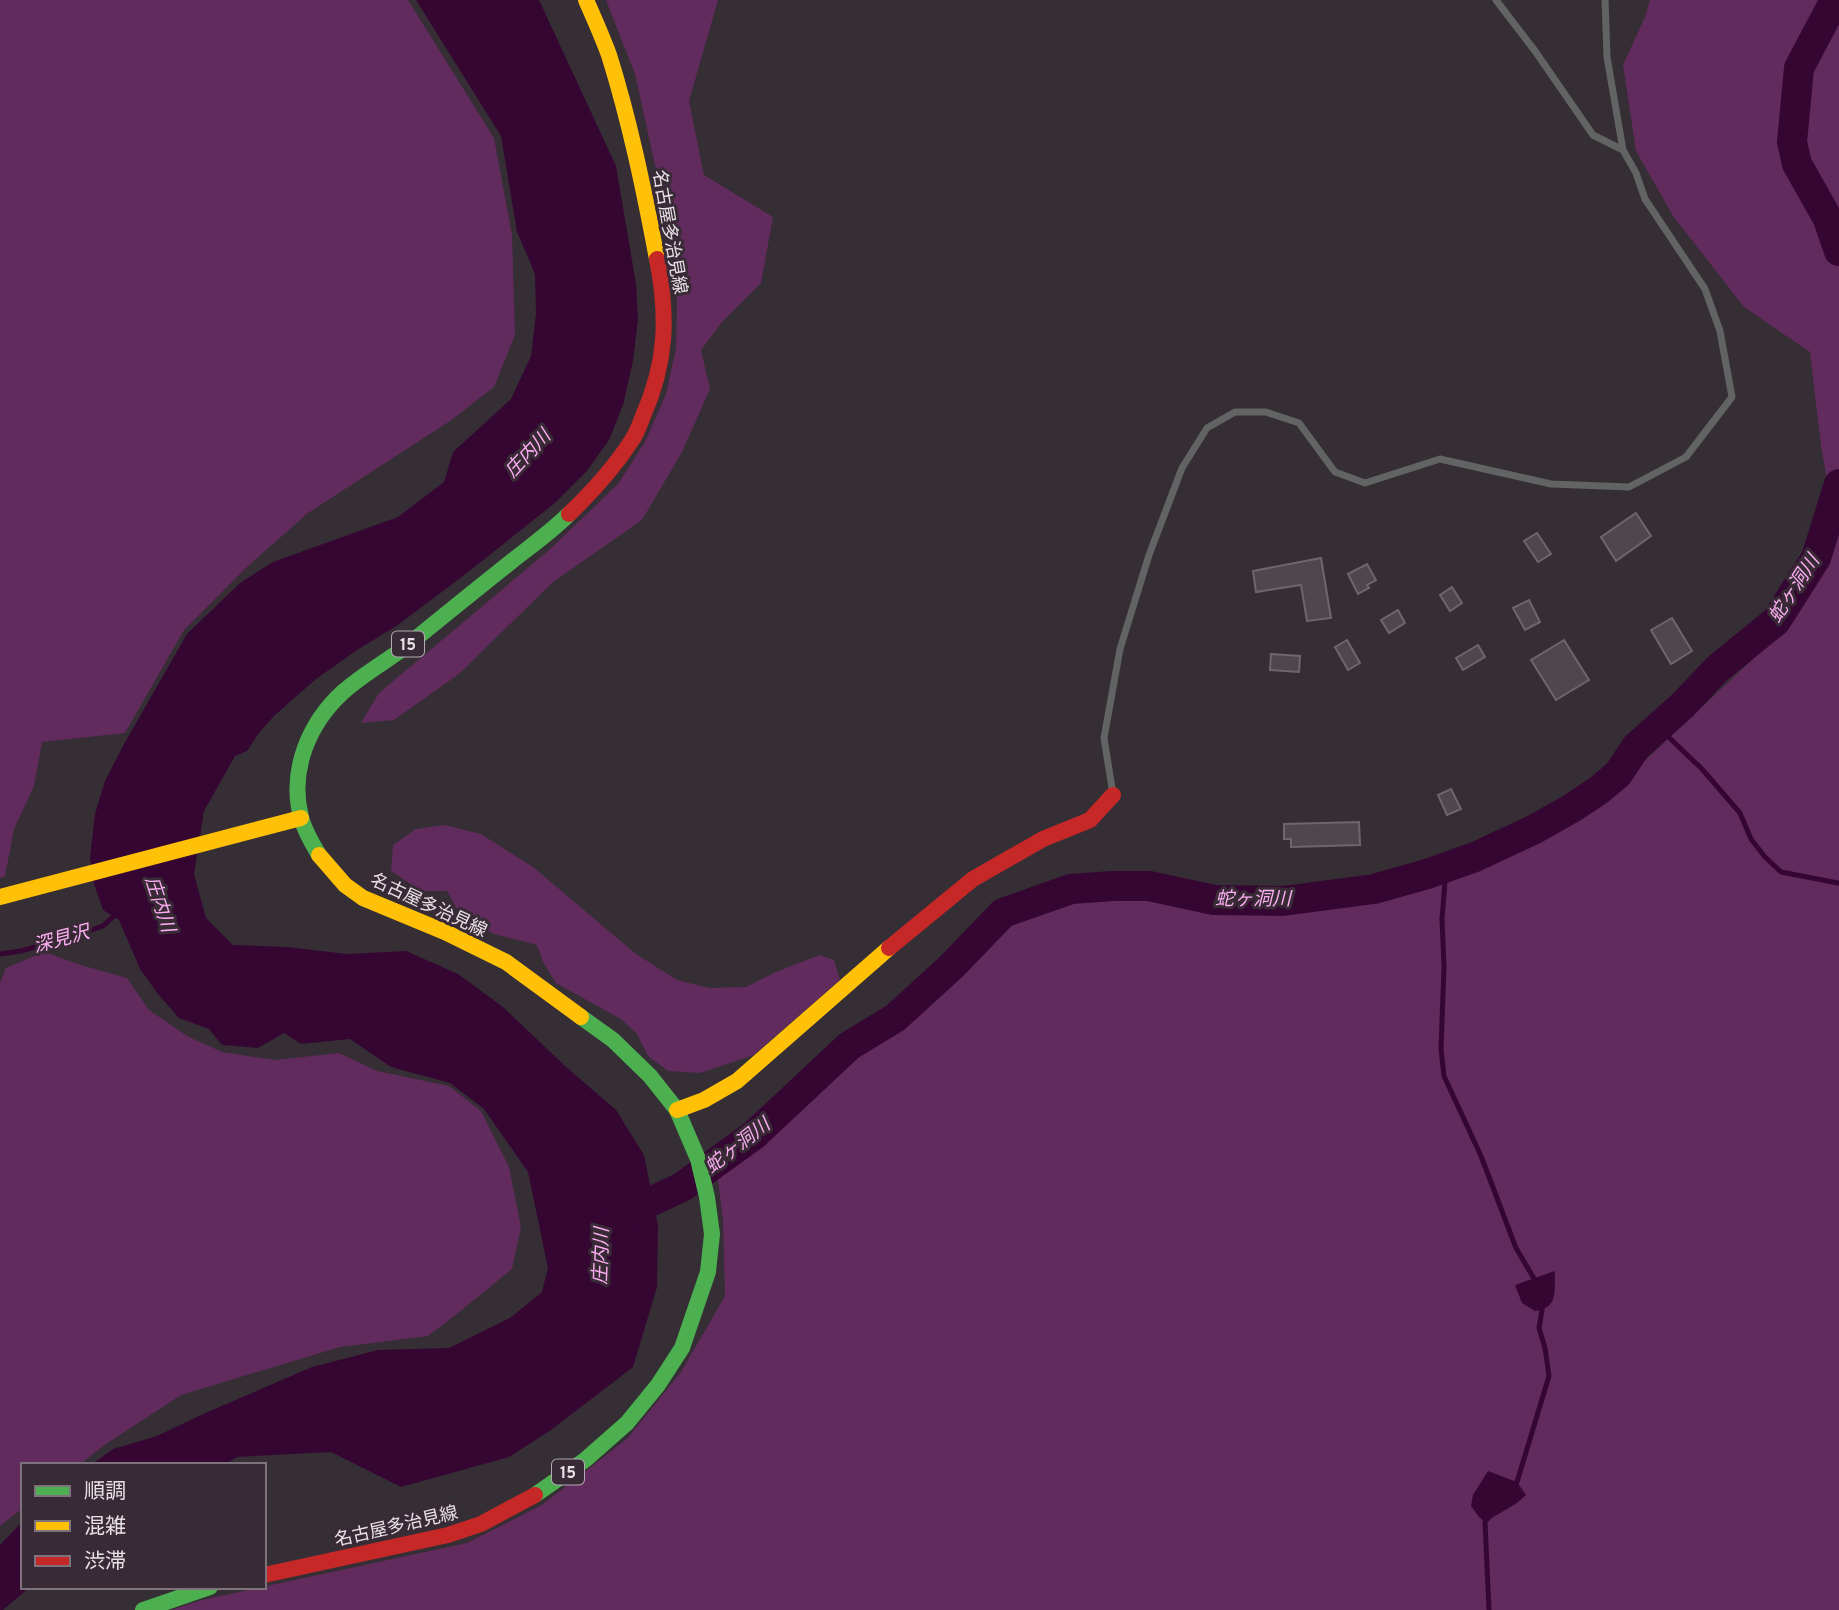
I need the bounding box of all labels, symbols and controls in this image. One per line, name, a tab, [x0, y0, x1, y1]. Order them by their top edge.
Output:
street label: 名古屋多治見線	[646, 168, 691, 296]
water label: 庄内川	[500, 424, 558, 483]
water label: 蛇ヶ洞川	[1764, 549, 1827, 628]
road number: 15	[392, 632, 424, 656]
street label: 名古屋多治見線	[366, 869, 490, 943]
water label: 庄内川	[139, 874, 180, 937]
water label: 蛇ヶ洞川	[1215, 888, 1293, 912]
water label: 深見沢	[31, 920, 95, 959]
water label: 蛇ヶ洞川	[701, 1112, 777, 1179]
water label: 庄内川	[589, 1225, 615, 1285]
road number: 15	[552, 1460, 584, 1484]
legend	[21, 1463, 266, 1589]
text: 順調	[84, 1479, 126, 1506]
street label: 名古屋多治見線	[332, 1502, 460, 1553]
text: 混雑	[84, 1514, 126, 1541]
text: 渋滞	[84, 1549, 126, 1576]

